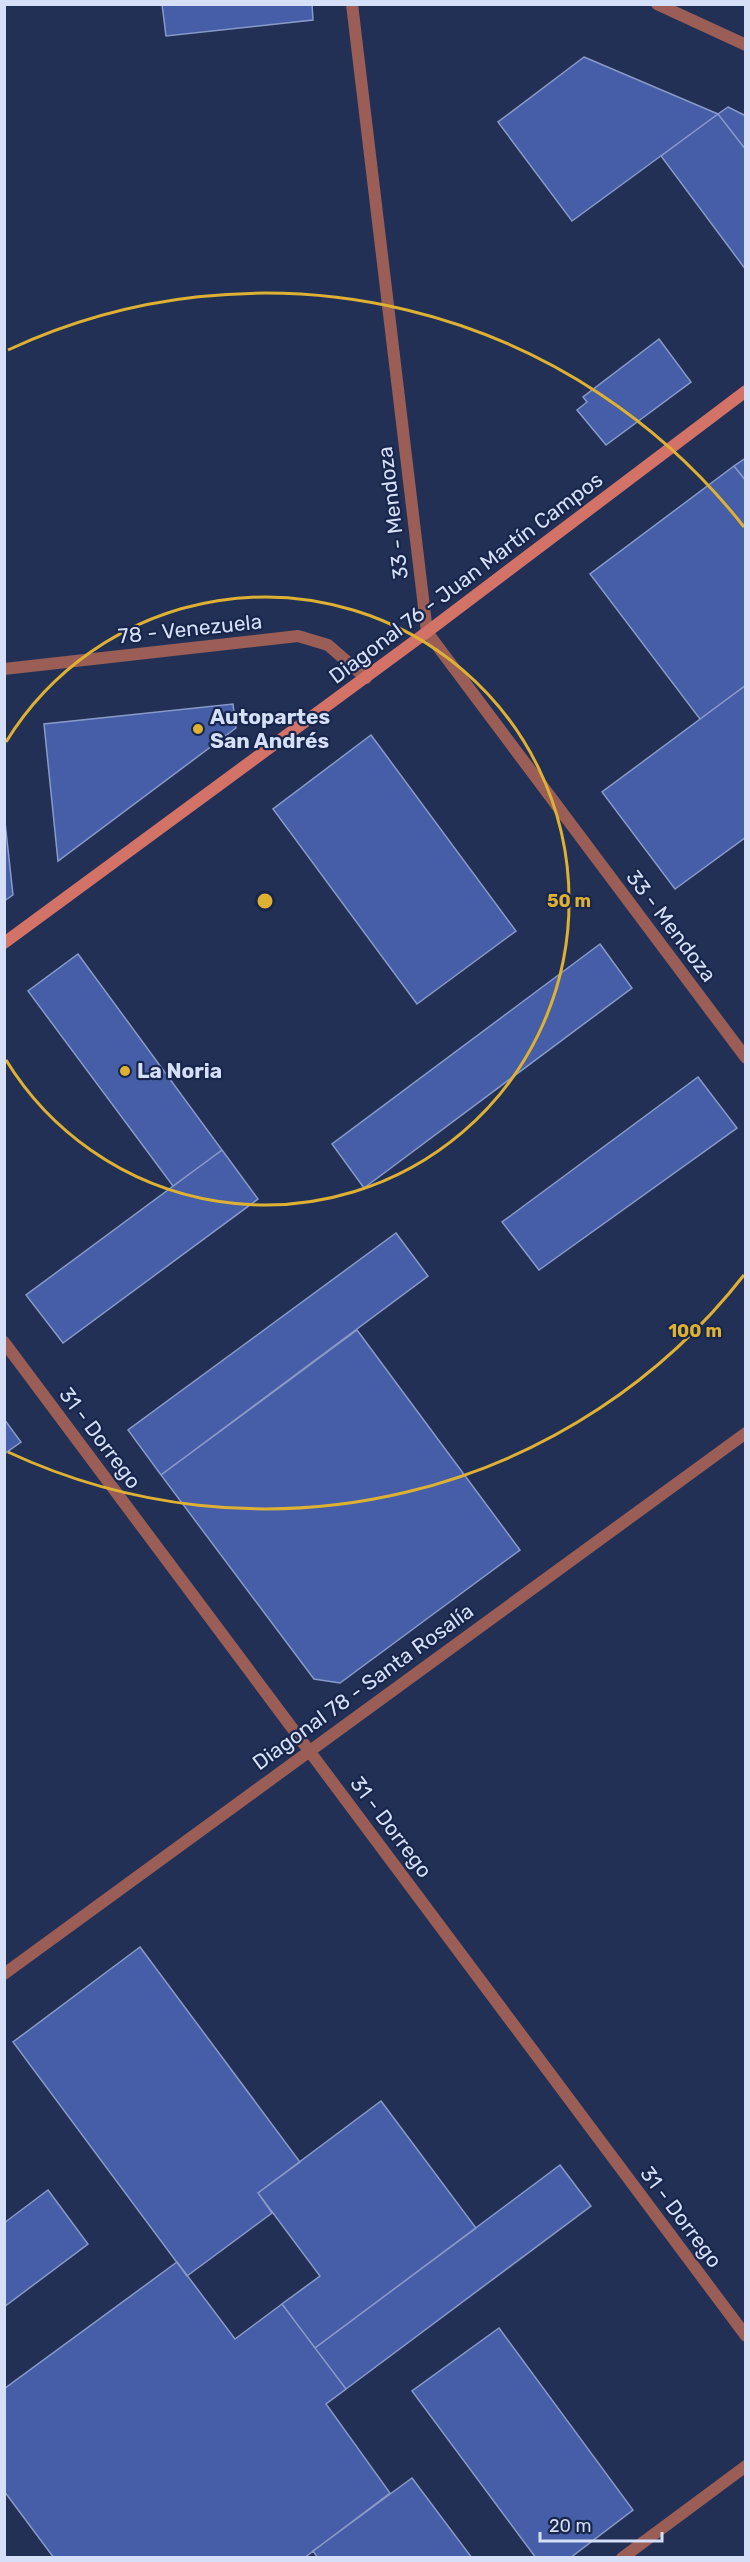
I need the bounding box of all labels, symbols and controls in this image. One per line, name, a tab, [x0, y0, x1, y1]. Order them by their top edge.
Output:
street label: 33 - Mendoza	[372, 445, 413, 581]
street label: Diagonal 76 - Juan Martín Campos	[324, 467, 607, 689]
street label: 78 - Venezuela	[117, 609, 263, 648]
place label: Autopartes San Andrés	[210, 704, 330, 753]
marker: Autopartes San Andrés	[191, 722, 205, 736]
street label: 33 - Mendoza	[621, 865, 722, 987]
text: 50 m	[547, 890, 591, 912]
centre of rings	[255, 891, 275, 911]
place label: La Noria	[137, 1058, 222, 1083]
marker: La Noria	[118, 1064, 132, 1078]
text: 100 m	[668, 1320, 722, 1342]
street label: 31 - Dorrego	[54, 1382, 147, 1493]
street label: Diagonal 78 - Santa Rosalía	[247, 1598, 478, 1775]
street label: 31 - Dorrego	[345, 1771, 438, 1882]
street label: 31 - Dorrego	[635, 2161, 728, 2272]
scale bar	[540, 2505, 662, 2543]
text: 20 m	[549, 2515, 591, 2537]

